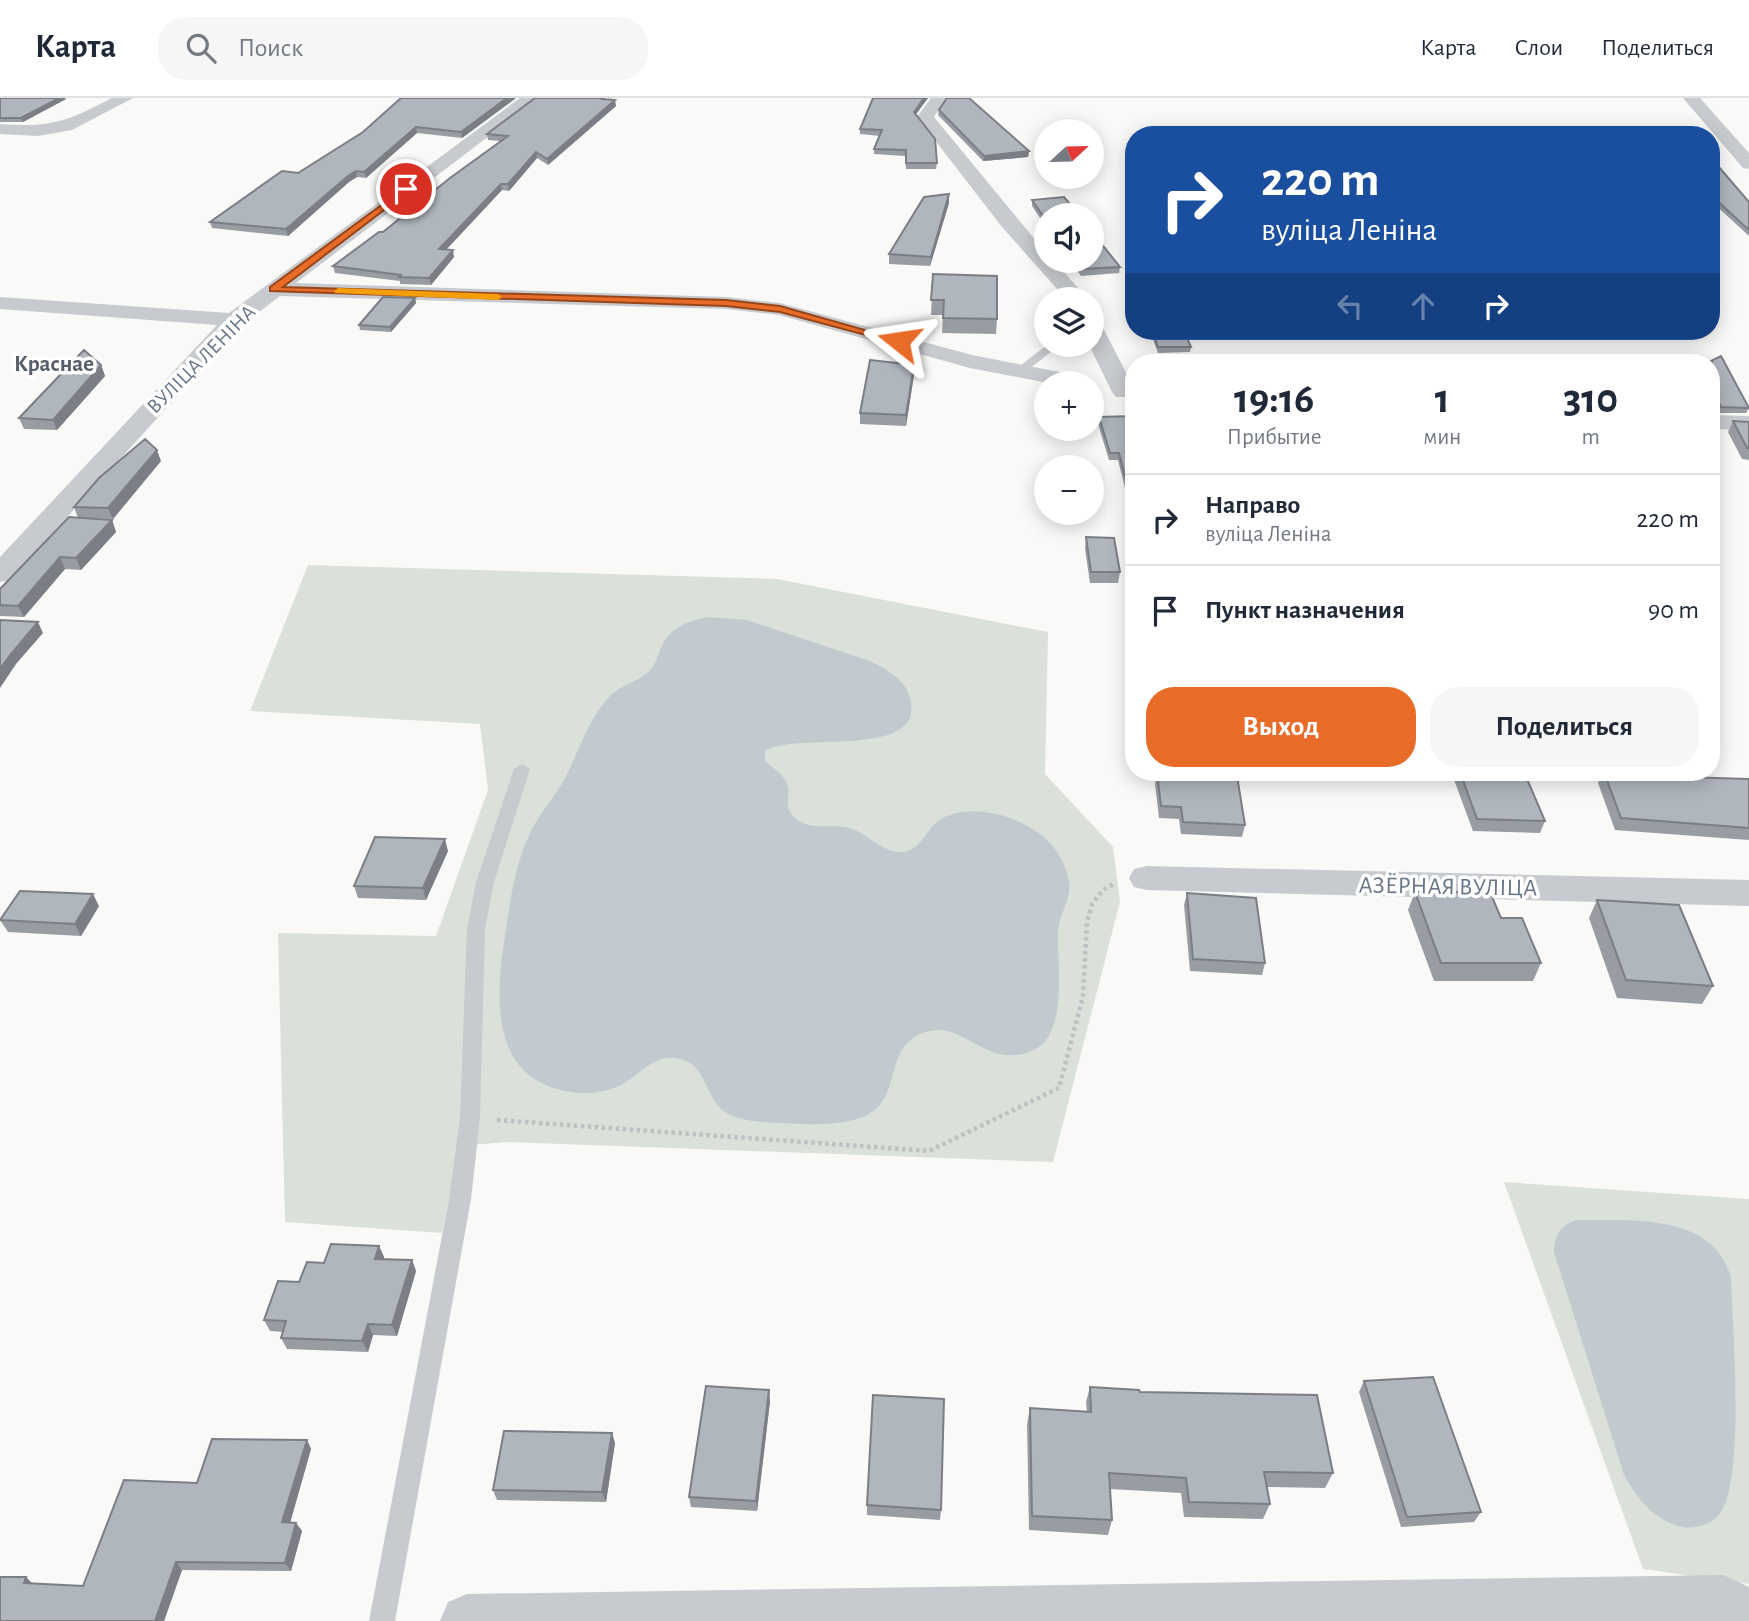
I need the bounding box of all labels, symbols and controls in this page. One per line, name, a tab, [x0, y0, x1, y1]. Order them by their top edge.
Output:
search box	[158, 17, 648, 80]
icon: search	[182, 29, 220, 67]
text: Карта	[35, 31, 116, 64]
text: Поиск	[238, 35, 303, 61]
text: Карта	[1420, 36, 1476, 60]
text: Слои	[1514, 36, 1563, 60]
text: Поделиться	[1601, 36, 1714, 60]
north arrow	[1034, 119, 1104, 189]
map controls	[1034, 119, 1104, 525]
icon: right	[1146, 154, 1237, 245]
text: 220 m	[1261, 156, 1380, 205]
pin	[376, 159, 436, 219]
icon: arrive	[387, 170, 425, 208]
button: sound	[1034, 203, 1104, 273]
text: вуліца Леніна	[1261, 214, 1437, 246]
button: layers	[1034, 287, 1104, 357]
icon: left	[1331, 287, 1369, 325]
icon: ahead	[1404, 287, 1442, 325]
icon: right	[1477, 287, 1515, 325]
street label: ВУЛІЦА ЛЕНІНА	[143, 301, 260, 418]
position arrow	[862, 304, 936, 378]
district label: Краснае	[14, 353, 94, 376]
button: +	[1034, 371, 1104, 441]
text: 19:16	[1234, 378, 1314, 420]
text: 1	[1435, 378, 1450, 420]
text: 310	[1563, 378, 1618, 420]
text: Прибытие	[1227, 426, 1321, 449]
text: мин	[1423, 426, 1461, 449]
text: m	[1581, 426, 1600, 449]
button: −	[1034, 455, 1104, 525]
text: Направо	[1205, 492, 1300, 518]
icon: right	[1146, 501, 1184, 539]
text: 220 m	[1637, 506, 1699, 532]
text: вуліца Леніна	[1205, 523, 1332, 546]
icon: arrive	[1146, 592, 1184, 630]
text: Пункт назначения	[1205, 597, 1405, 623]
text: 90 m	[1648, 597, 1699, 623]
button: Выход	[1146, 687, 1416, 767]
button: Поделиться	[1430, 687, 1699, 767]
street label: АЗЁРНАЯ ВУЛІЦА	[1358, 872, 1538, 901]

